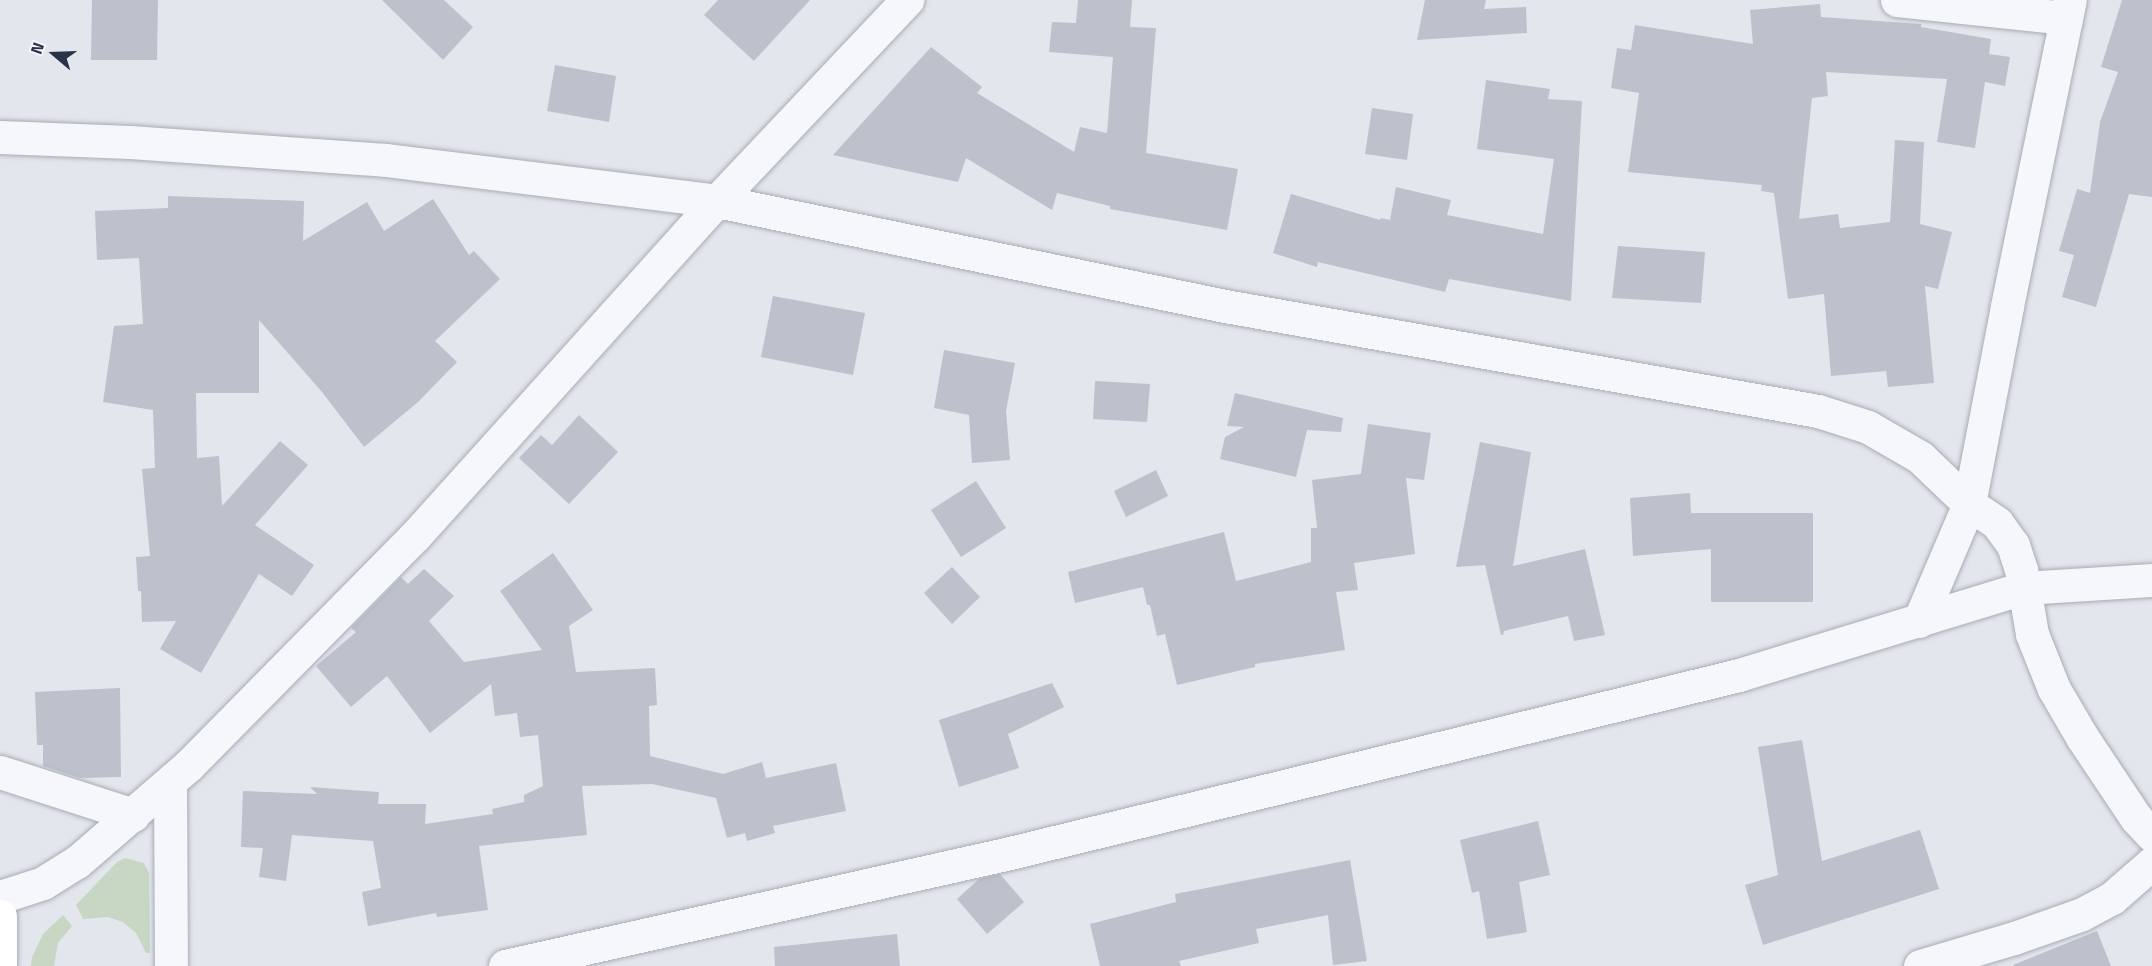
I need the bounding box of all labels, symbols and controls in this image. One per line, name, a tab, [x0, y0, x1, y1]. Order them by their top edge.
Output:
north arrow	[24, 24, 84, 84]
text: N	[24, 39, 50, 57]

